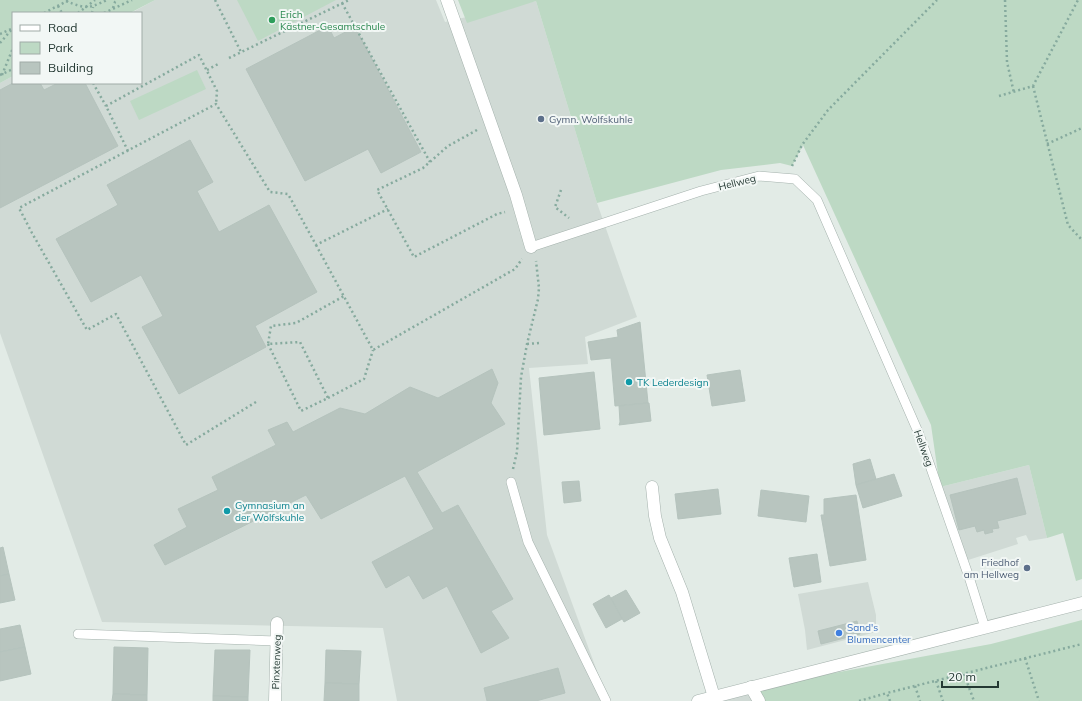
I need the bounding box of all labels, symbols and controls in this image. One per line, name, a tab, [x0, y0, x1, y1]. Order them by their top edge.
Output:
place label: Erich Kästner-Gesamtschule	[280, 8, 385, 33]
legend	[12, 12, 142, 84]
marker: Erich Kästner-Gesamtschule	[267, 15, 277, 25]
text: Road	[48, 20, 77, 35]
text: Park	[48, 40, 74, 55]
text: Building	[48, 60, 93, 75]
place label: Gymn. Wolfskuhle	[549, 113, 633, 126]
marker: Gymn. Wolfskuhle	[536, 114, 546, 124]
street label: Hellweg	[717, 172, 757, 193]
place label: TK Lederdesign	[637, 376, 709, 389]
marker: TK Lederdesign	[624, 377, 634, 387]
street label: Hellweg	[911, 428, 936, 468]
place label: Gymnasium an der Wolfskuhle	[235, 499, 305, 524]
marker: Gymnasium an der Wolfskuhle	[222, 506, 232, 516]
place label: Friedhof am Hellweg	[964, 556, 1020, 581]
marker: Friedhof am Hellweg	[1022, 563, 1032, 573]
place label: Sand's Blumencenter	[847, 621, 911, 646]
marker: Sand's Blumencenter	[834, 628, 844, 638]
street label: Pinxtenweg	[269, 634, 284, 690]
scale bar	[942, 663, 998, 689]
text: 20 m	[948, 669, 976, 684]

